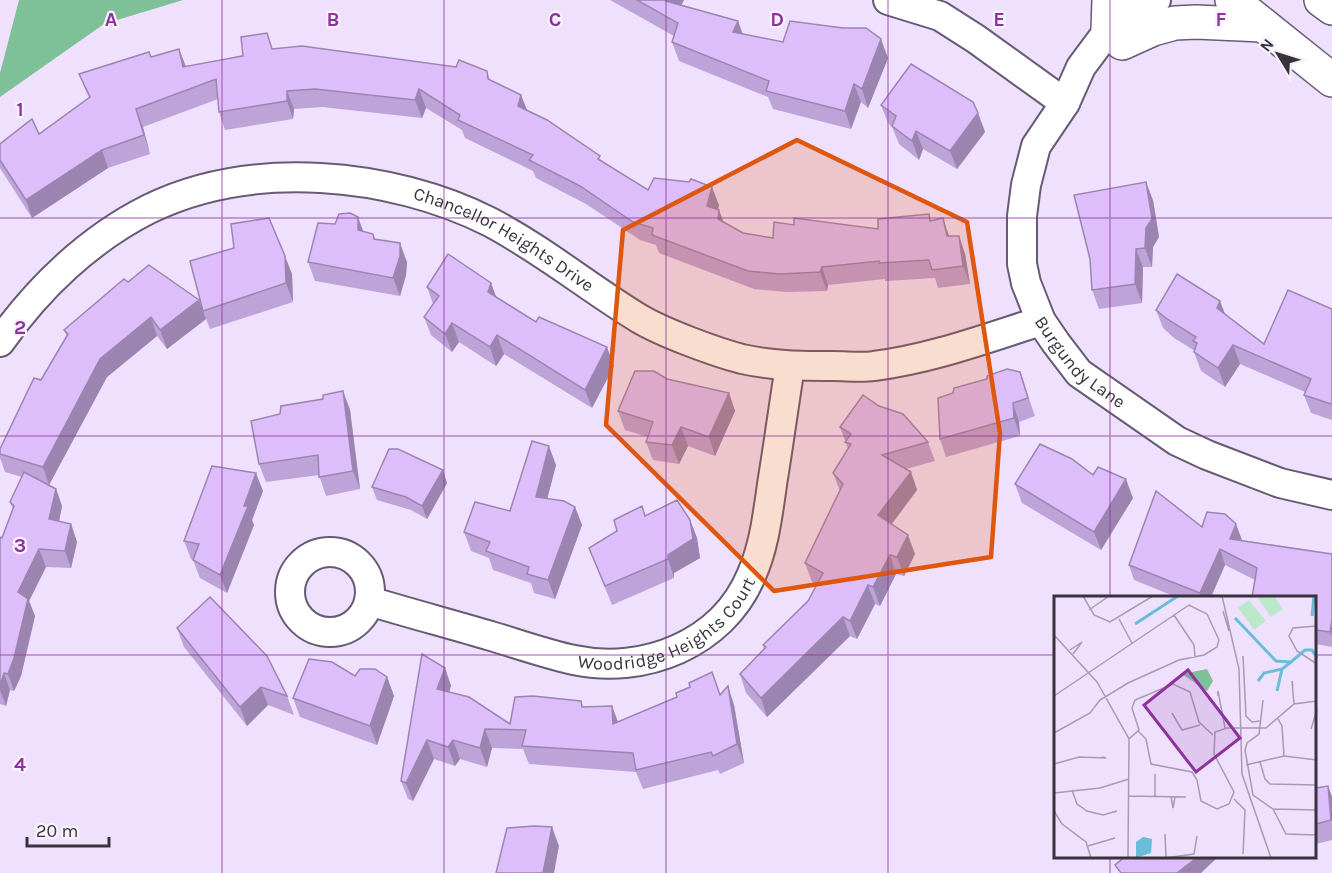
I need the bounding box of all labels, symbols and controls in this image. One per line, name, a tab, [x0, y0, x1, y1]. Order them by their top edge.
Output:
text: A	[105, 8, 118, 31]
text: B	[327, 8, 339, 31]
text: C	[549, 8, 561, 31]
text: D	[770, 8, 784, 31]
text: E	[993, 8, 1005, 31]
text: F	[1216, 8, 1227, 31]
north arrow	[1248, 24, 1308, 84]
text: N	[1256, 35, 1278, 55]
text: 1	[16, 98, 24, 121]
street label: Chancellor Heights Drive	[411, 183, 598, 296]
street label: Burgundy Lane	[1030, 312, 1130, 413]
text: 2	[14, 316, 26, 339]
text: 3	[14, 534, 26, 557]
street label: Woodridge Heights Court	[576, 573, 760, 675]
inset map	[1054, 596, 1317, 858]
text: 4	[14, 753, 26, 776]
scale bar	[27, 810, 110, 848]
text: 20 m	[36, 820, 78, 842]

